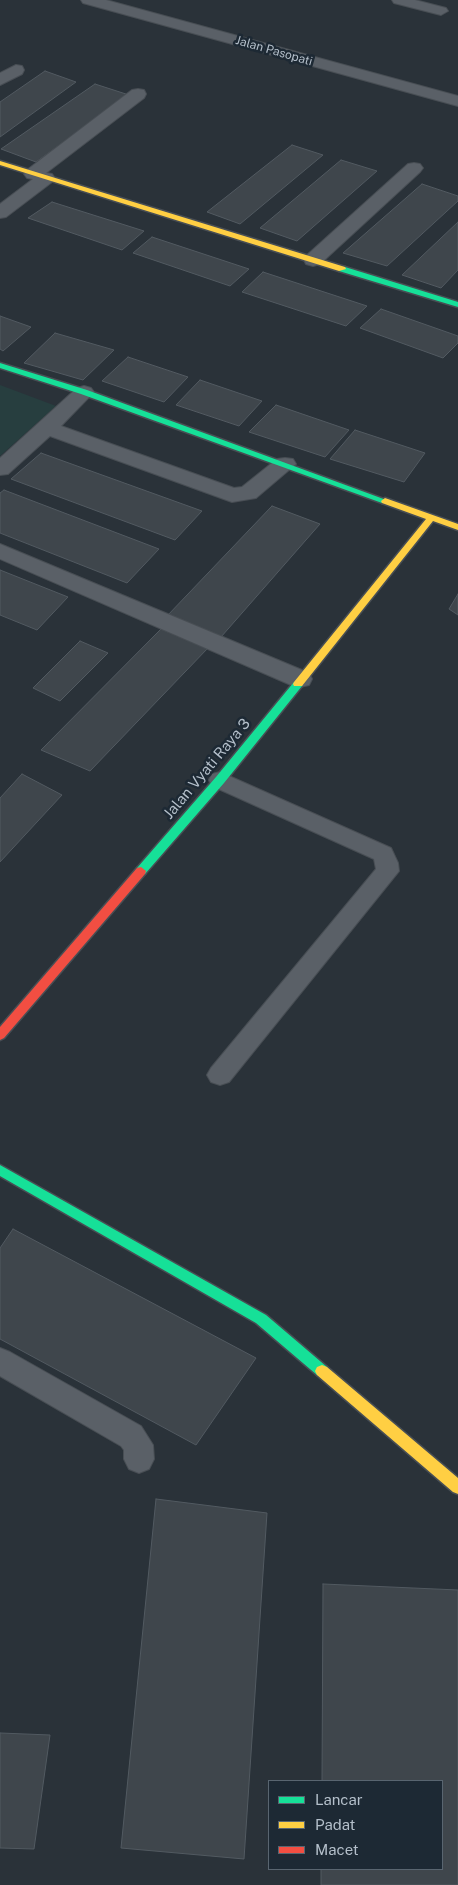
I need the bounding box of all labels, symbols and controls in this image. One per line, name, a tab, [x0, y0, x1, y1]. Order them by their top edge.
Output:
street label: Jalan Pasopati	[234, 33, 314, 69]
street label: Jalan Vyati Raya 3	[160, 715, 254, 823]
legend	[268, 1780, 443, 1870]
text: Lancar	[315, 1791, 363, 1808]
text: Padat	[315, 1816, 355, 1833]
text: Macet	[315, 1841, 359, 1858]

